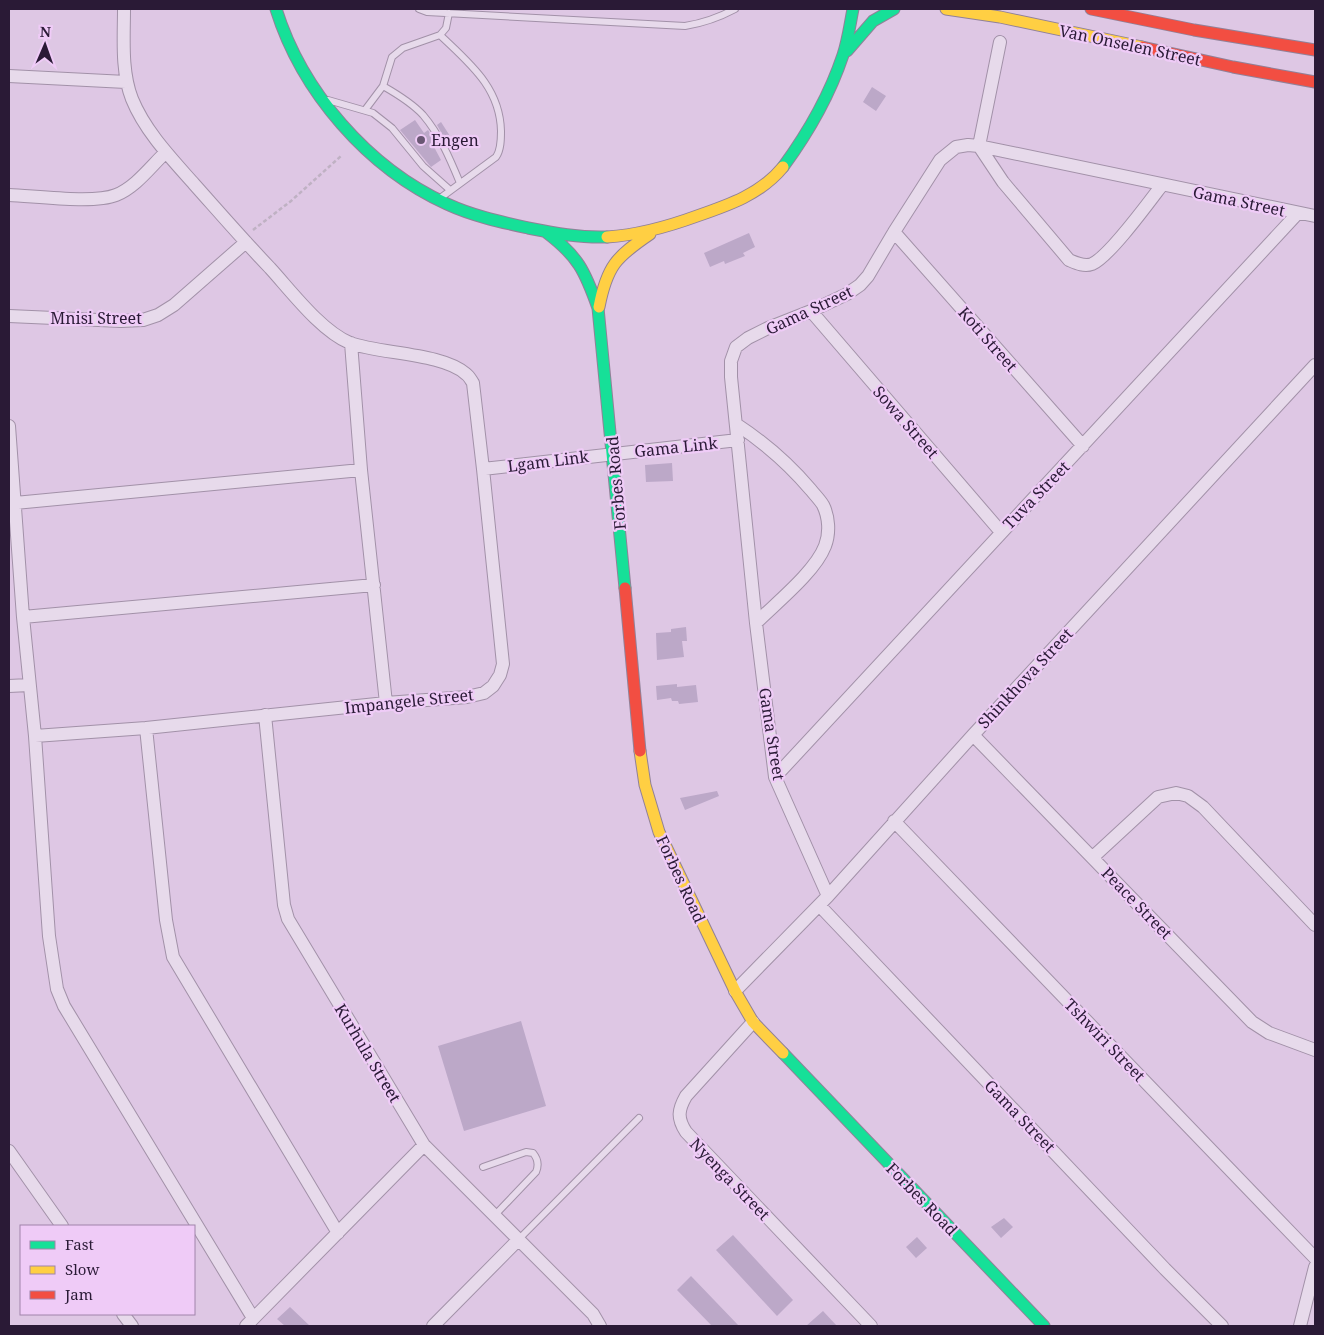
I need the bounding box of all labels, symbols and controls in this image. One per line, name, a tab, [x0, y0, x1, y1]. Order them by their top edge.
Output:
street label: Van Onselen Street	[1057, 19, 1203, 71]
north arrow	[20, 20, 70, 70]
text: N	[40, 22, 51, 41]
place label: Engen	[431, 129, 479, 151]
marker: Engen	[415, 134, 427, 146]
street label: Gama Street	[1191, 181, 1287, 222]
street label: Gama Street	[762, 280, 856, 340]
street label: Koti Street	[954, 302, 1023, 377]
street label: Mnisi Street	[50, 307, 142, 329]
street label: Sowa Street	[868, 381, 944, 463]
street label: Gama Link	[633, 432, 719, 462]
street label: Forbes Road	[601, 435, 631, 531]
street label: Lgam Link	[506, 445, 590, 477]
street label: Tuva Street	[998, 456, 1074, 534]
street label: Shinkhova Street	[973, 623, 1078, 733]
street label: Impangele Street	[343, 683, 475, 719]
street label: Gama Street	[754, 686, 790, 782]
street label: Forbes Road	[651, 832, 711, 926]
street label: Peace Street	[1097, 862, 1177, 944]
street label: Tshwiri Street	[1060, 994, 1150, 1087]
street label: Kurhula Street	[330, 999, 406, 1107]
street label: Gama Street	[980, 1075, 1061, 1157]
street label: Nyenga Street	[685, 1133, 775, 1225]
street label: Forbes Road	[881, 1158, 963, 1241]
legend	[20, 1225, 195, 1315]
text: Fast	[65, 1234, 94, 1254]
text: Slow	[65, 1259, 99, 1279]
text: Jam	[64, 1284, 93, 1304]

